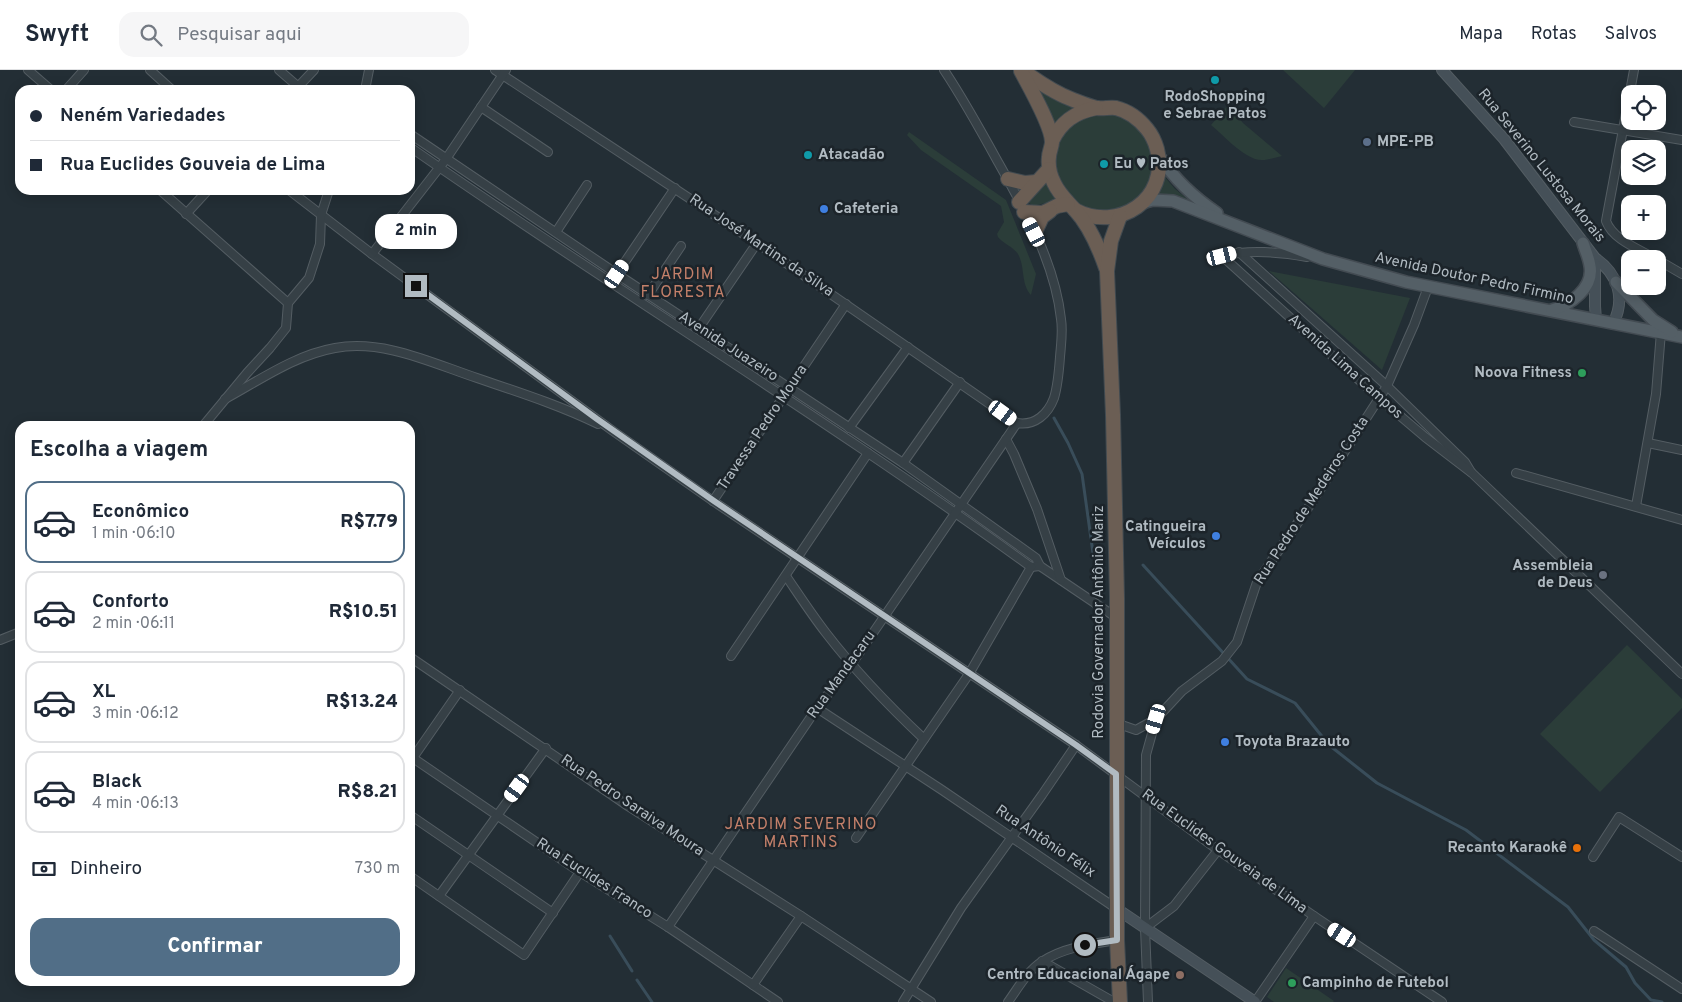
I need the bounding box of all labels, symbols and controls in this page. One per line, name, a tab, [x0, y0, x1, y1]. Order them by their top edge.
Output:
search box	[119, 12, 469, 57]
text: Swyft	[25, 20, 89, 50]
icon: search	[137, 21, 165, 49]
text: Pesquisar aqui	[177, 23, 302, 47]
text: Mapa	[1459, 23, 1503, 46]
text: Rotas	[1531, 23, 1577, 46]
text: Salvos	[1605, 23, 1657, 46]
marker: RodoShopping e Sebrae Patos	[1209, 74, 1221, 86]
street label: Rua Severino Lustosa Morais	[1473, 85, 1609, 247]
map controls	[1621, 85, 1666, 295]
button: locate	[1621, 85, 1666, 130]
place label: RodoShopping e Sebrae Patos	[1163, 88, 1267, 124]
text: Neném Variedades	[60, 104, 226, 128]
place label: MPE-PB	[1377, 133, 1434, 152]
marker: MPE-PB	[1361, 136, 1373, 148]
button: layers	[1621, 140, 1666, 185]
place label: Atacadão	[818, 146, 885, 165]
marker: Atacadão	[802, 149, 814, 161]
text: Rua Euclides Gouveia de Lima	[60, 153, 325, 177]
place label: Eu ♥ Patos	[1114, 155, 1189, 174]
marker: Eu ♥ Patos	[1098, 158, 1110, 170]
street label: Rua José Martins da Silva	[685, 190, 837, 302]
button: +	[1621, 195, 1666, 240]
place label: Cafeteria	[834, 200, 898, 219]
marker: Cafeteria	[818, 203, 830, 215]
callout: 2 min	[375, 214, 457, 248]
car	[1020, 215, 1047, 249]
text: 2 min	[395, 221, 437, 241]
car	[1205, 245, 1238, 267]
street label: Avenida Doutor Pedro Firmino	[1373, 249, 1575, 309]
button: −	[1621, 250, 1666, 295]
car	[602, 257, 631, 291]
district label: JARDIM FLORESTA	[640, 265, 726, 303]
route end	[405, 275, 427, 297]
street label: Avenida Juazeiro	[675, 308, 781, 386]
street label: Avenida Lima Campos	[1283, 310, 1407, 424]
street label: Travessa Pedro Moura	[714, 361, 812, 495]
place label: Noova Fitness	[1474, 364, 1572, 383]
marker: Noova Fitness	[1576, 367, 1588, 379]
car	[986, 398, 1019, 428]
street label: Rua Pedro de Medeiros Costa	[1250, 413, 1374, 589]
text: Escolha a viagem	[30, 437, 208, 464]
icon: car	[32, 500, 77, 545]
text: Econômico	[92, 500, 189, 524]
street label: Rodovia Governador Antônio Mariz	[1090, 505, 1109, 739]
text: R$7.79	[340, 510, 398, 534]
place label: Catingueira Veículos	[1125, 518, 1206, 554]
text: 1 min · 06:10	[92, 524, 176, 544]
marker: Catingueira Veículos	[1210, 530, 1222, 542]
place label: Assembleia de Deus	[1512, 557, 1593, 593]
marker: Assembleia de Deus	[1597, 569, 1609, 581]
icon: car	[32, 590, 77, 635]
text: Conforto	[92, 590, 169, 614]
text: R$10.51	[329, 600, 398, 624]
text: 2 min · 06:11	[92, 614, 175, 634]
street label: Rua Mandacaru	[804, 627, 880, 723]
icon: car	[32, 680, 77, 725]
text: XL	[92, 680, 115, 704]
text: R$13.24	[326, 690, 398, 714]
car	[1144, 702, 1167, 736]
text: 3 min · 06:12	[92, 704, 179, 724]
place label: Toyota Brazauto	[1235, 733, 1350, 752]
marker: Toyota Brazauto	[1219, 736, 1231, 748]
street label: Rua Pedro Saraiva Moura	[557, 751, 707, 861]
icon: car	[32, 770, 77, 815]
text: Black	[92, 770, 142, 794]
car	[502, 771, 531, 805]
text: R$8.21	[338, 780, 398, 804]
street label: Rua Euclides Gouveia de Lima	[1137, 785, 1311, 919]
text: 4 min · 06:13	[92, 794, 179, 814]
street label: Rua Antônio Félix	[991, 802, 1099, 883]
district label: JARDIM SEVERINO MARTINS	[725, 815, 877, 853]
street label: Rua Euclides Franco	[532, 834, 656, 924]
place label: Recanto Karaokê	[1447, 839, 1567, 858]
marker: Recanto Karaokê	[1571, 842, 1583, 854]
icon: cash	[30, 855, 58, 883]
text: Dinheiro	[70, 857, 142, 881]
text: 730 m	[355, 859, 400, 879]
button: Confirmar	[30, 918, 400, 976]
car	[1325, 921, 1358, 949]
route start	[1074, 934, 1096, 956]
place label: Centro Educacional Ágape	[987, 965, 1170, 985]
marker: Centro Educacional Ágape	[1174, 969, 1186, 981]
place label: Campinho de Futebol	[1302, 974, 1449, 993]
marker: Campinho de Futebol	[1286, 977, 1298, 989]

